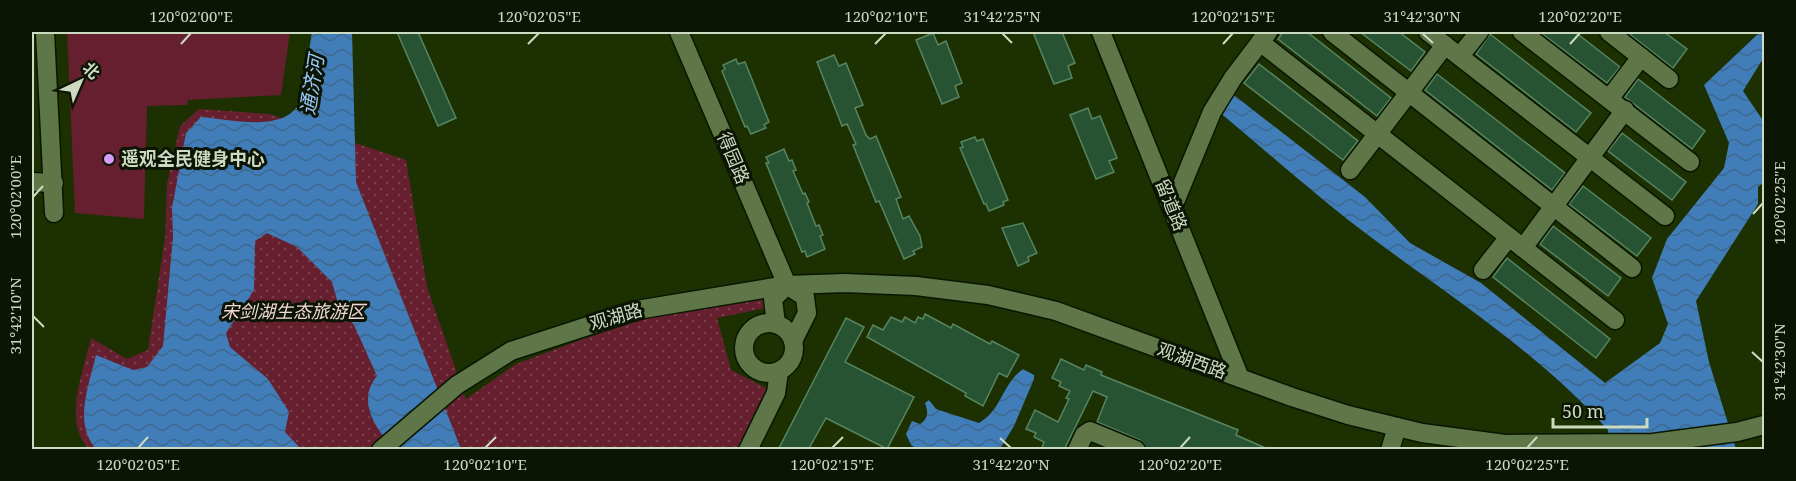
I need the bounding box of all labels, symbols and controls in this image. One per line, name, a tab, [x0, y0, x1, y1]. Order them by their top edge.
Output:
text: 120°02'00"E	[149, 6, 233, 26]
text: 120°02'05"E	[497, 6, 581, 26]
text: 120°02'10"E	[844, 6, 928, 26]
text: 31°42'25"N	[963, 6, 1041, 26]
text: 120°02'15"E	[1191, 6, 1275, 26]
text: 31°42'30"N	[1383, 6, 1461, 26]
text: 120°02'20"E	[1538, 6, 1622, 26]
water label: 通济河	[293, 49, 330, 117]
north arrow	[51, 51, 111, 111]
text: 北	[78, 57, 105, 84]
street label: 得园路	[712, 128, 756, 187]
place label: 遥观全民健身中心	[121, 146, 265, 170]
marker: 遥观全民健身中心	[102, 152, 116, 166]
text: 120°02'00"E	[5, 155, 25, 239]
text: 120°02'25"E	[1769, 161, 1789, 245]
street label: 留道路	[1151, 175, 1193, 234]
text: 31°42'10"N	[5, 277, 25, 355]
street label: 观湖路	[586, 297, 645, 335]
park label: 宋剑湖生态旅游区	[221, 299, 368, 323]
text: 31°42'30"N	[1769, 323, 1789, 401]
street label: 观湖西路	[1154, 336, 1230, 384]
scale bar	[1553, 391, 1648, 429]
text: 50 m	[1562, 399, 1604, 423]
text: 120°02'05"E	[96, 454, 180, 474]
text: 120°02'10"E	[443, 454, 527, 474]
text: 120°02'15"E	[790, 454, 874, 474]
text: 31°42'20"N	[972, 454, 1050, 474]
text: 120°02'20"E	[1138, 454, 1222, 474]
text: 120°02'25"E	[1485, 454, 1569, 474]

